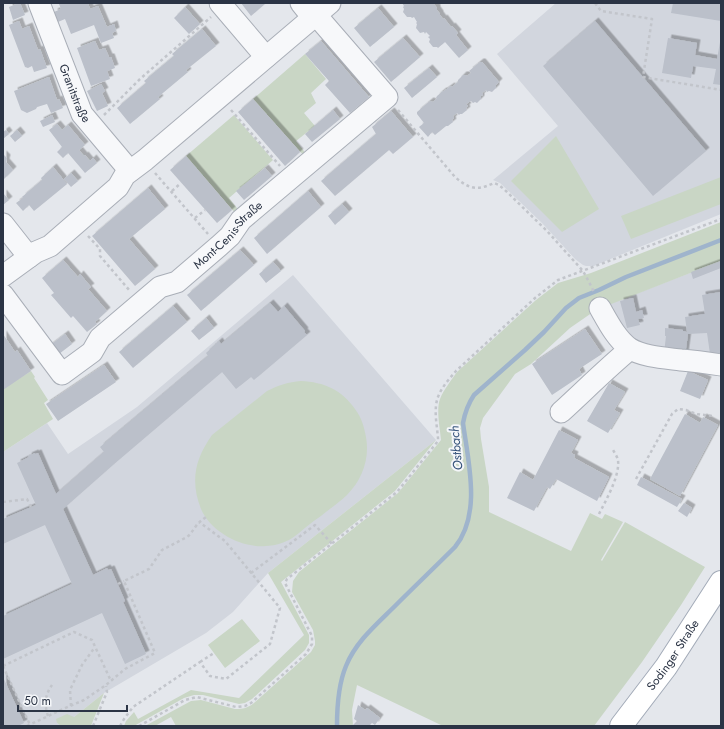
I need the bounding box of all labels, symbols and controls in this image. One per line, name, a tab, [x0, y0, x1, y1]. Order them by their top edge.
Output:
street label: Granitstraße	[54, 61, 95, 127]
street label: Mont-Cenis-Straße	[189, 196, 267, 273]
water label: Ostbach	[445, 424, 467, 471]
street label: Sodinger Straße	[642, 616, 703, 694]
scale bar	[18, 687, 127, 713]
text: 50 m	[24, 692, 51, 710]

